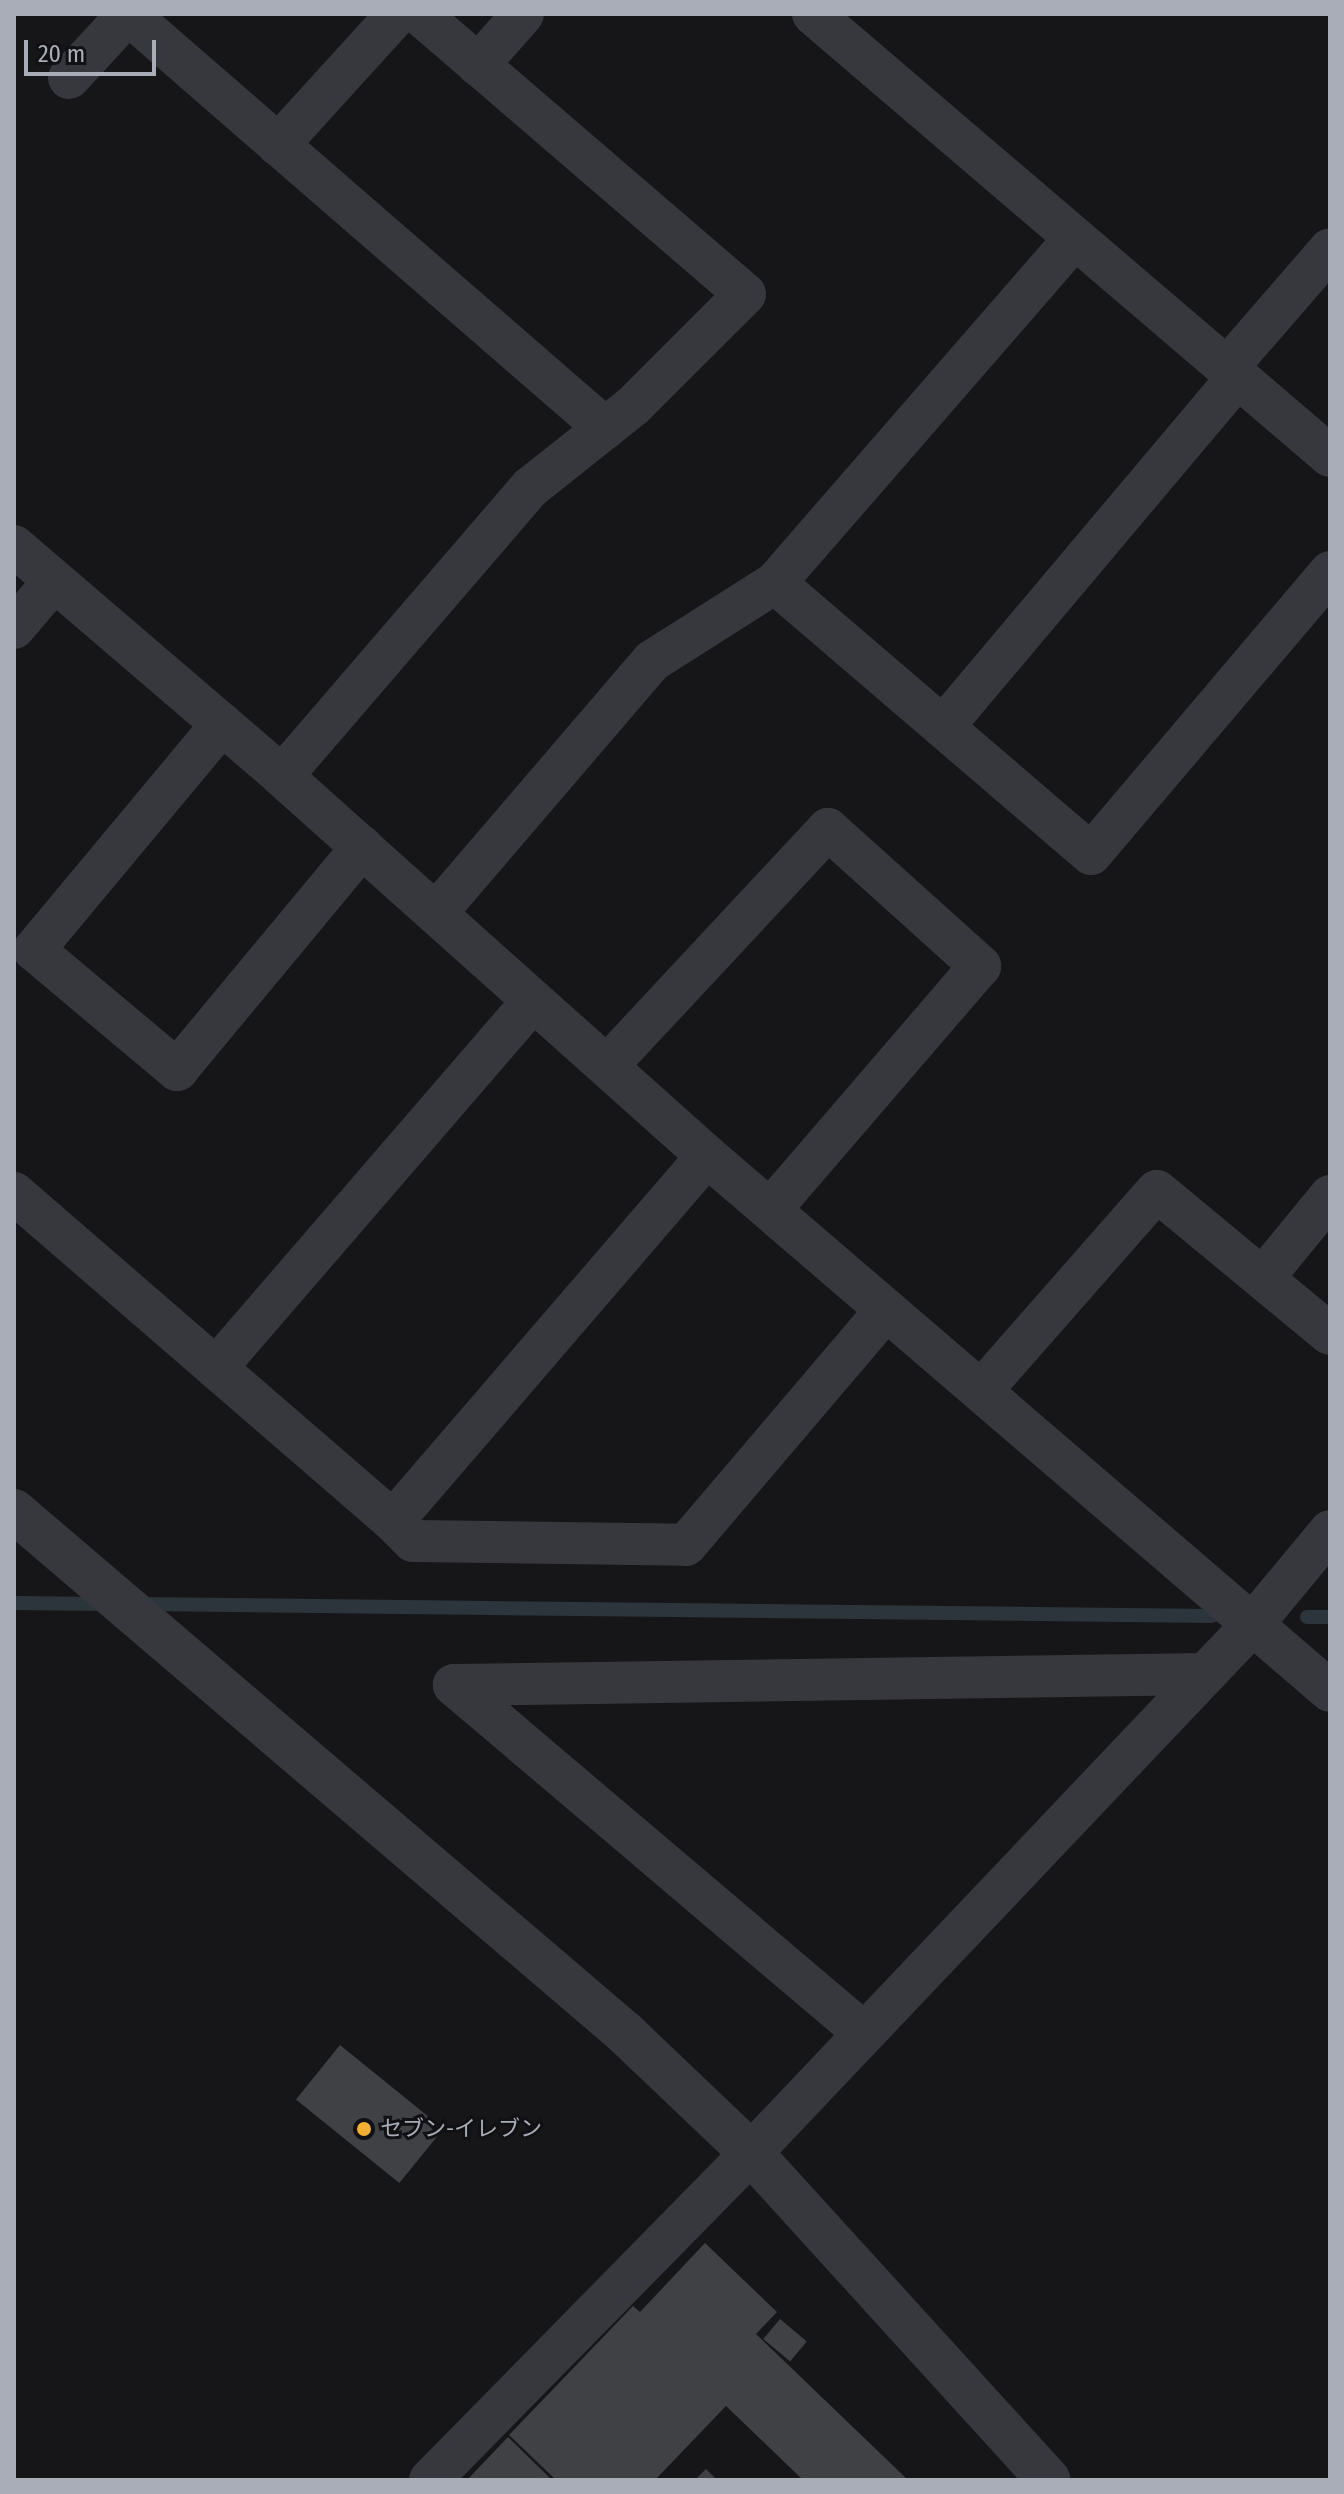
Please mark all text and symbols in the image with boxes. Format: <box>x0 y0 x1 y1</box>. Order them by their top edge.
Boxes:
scale bar <box>28 24 160 74</box>
text: 20 m <box>38 40 85 68</box>
place label: セブン-イレブン <box>380 2116 542 2142</box>
marker: セブン-イレブン <box>355 2120 373 2138</box>

